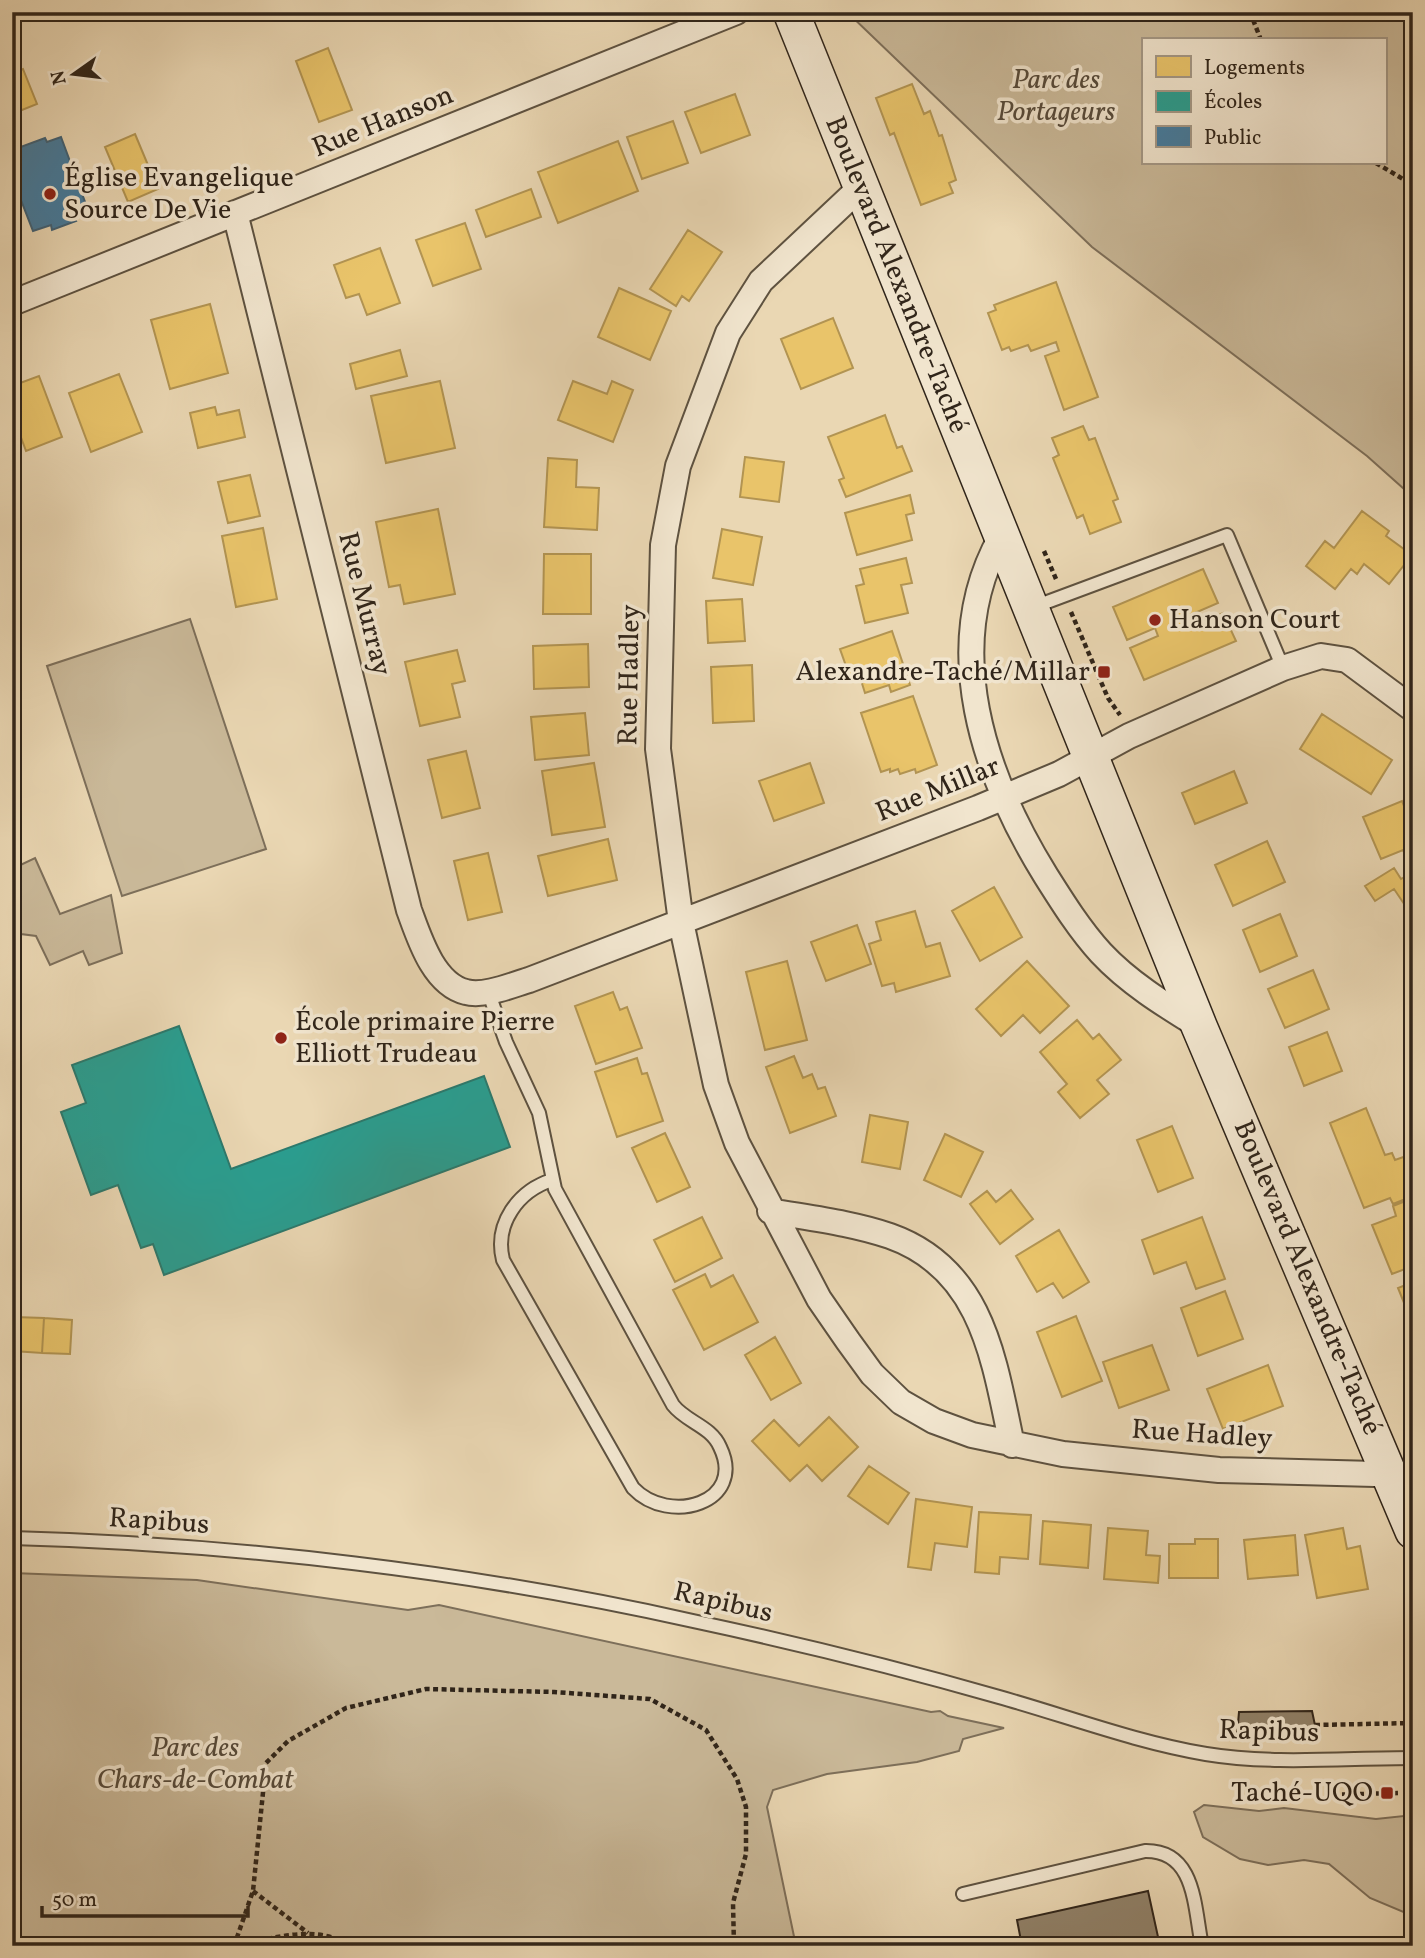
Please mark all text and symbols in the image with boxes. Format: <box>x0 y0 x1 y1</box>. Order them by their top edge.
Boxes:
north arrow <box>38 38 108 108</box>
legend <box>1142 38 1386 164</box>
text: Logements <box>1204 54 1305 83</box>
park label: Parc des Portageurs <box>997 61 1115 132</box>
text: N <box>45 68 74 87</box>
street label: Rue Hanson <box>307 76 459 168</box>
text: Écoles <box>1204 88 1262 117</box>
street label: Boulevard Alexandre-Taché <box>814 111 978 439</box>
text: Public <box>1204 124 1261 153</box>
place label: Église Evangelique Source De Vie <box>64 159 294 230</box>
marker: Église Evangelique Source De Vie <box>42 186 58 202</box>
street label: Rue Murray <box>327 528 401 680</box>
place label: Hanson Court <box>1169 601 1340 640</box>
street label: Rue Hadley <box>609 604 651 746</box>
marker: Hanson Court <box>1147 612 1163 628</box>
place label: Alexandre-Taché/Millar <box>796 653 1090 692</box>
marker: Alexandre-Taché/Millar <box>1096 664 1112 680</box>
street label: Rue Millar <box>870 747 1006 833</box>
place label: École primaire Pierre Elliott Trudeau <box>295 1003 555 1074</box>
marker: École primaire Pierre Elliott Trudeau <box>273 1030 289 1046</box>
street label: Boulevard Alexandre-Taché <box>1223 1115 1391 1441</box>
street label: Rue Hadley <box>1130 1411 1274 1459</box>
street label: Rapibus <box>107 1499 211 1545</box>
street label: Rapibus <box>670 1573 776 1633</box>
street label: Rapibus <box>1218 1711 1320 1753</box>
park label: Parc des Chars-de-Combat <box>97 1729 294 1800</box>
place label: Taché-UQO <box>1231 1774 1373 1813</box>
marker: Taché-UQO <box>1379 1785 1395 1801</box>
scale bar <box>42 1874 248 1918</box>
text: 50 m <box>52 1886 97 1915</box>

